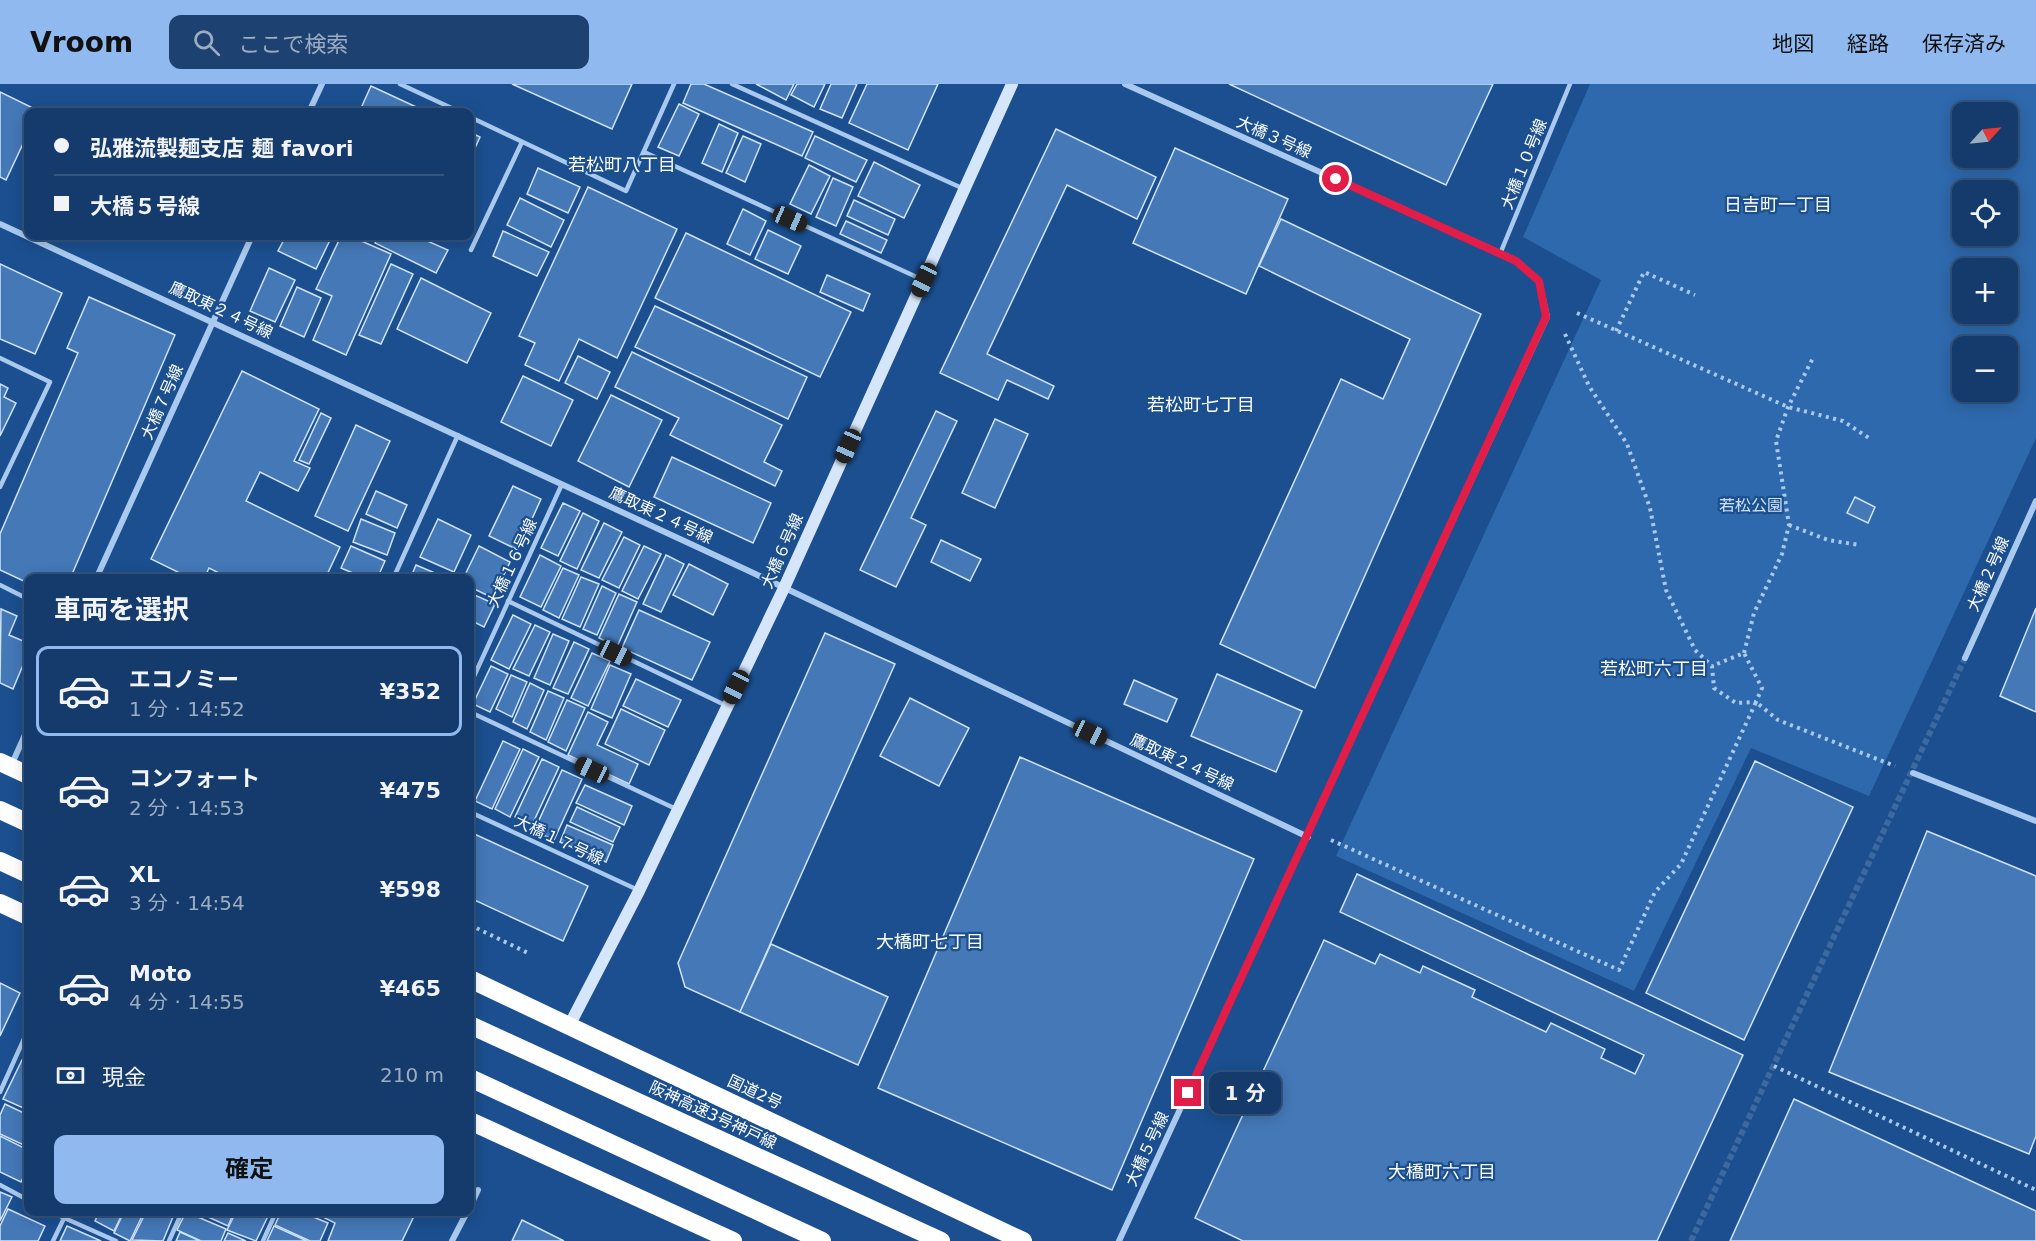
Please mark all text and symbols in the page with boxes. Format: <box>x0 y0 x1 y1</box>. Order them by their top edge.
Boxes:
search box <box>169 15 589 69</box>
text: Vroom <box>30 26 133 59</box>
icon: search <box>190 26 223 59</box>
text: ここで検索 <box>238 32 348 57</box>
text: 地図 <box>1772 32 1814 56</box>
text: 経路 <box>1847 32 1889 56</box>
text: 保存済み <box>1922 32 2006 56</box>
north arrow <box>1952 102 2018 168</box>
map controls <box>1952 102 2018 402</box>
street label: 大橋３号線 <box>1234 112 1314 162</box>
street label: 大橋１０号線 <box>1497 116 1551 212</box>
text: 弘雅流製麺支店 麺 favori <box>90 136 354 161</box>
district label: 若松町八丁目 <box>568 154 676 175</box>
route start <box>1322 165 1349 192</box>
button: locate <box>1952 180 2018 246</box>
text: 大橋５号線 <box>90 194 200 219</box>
district label: 日吉町一丁目 <box>1724 194 1832 215</box>
car <box>770 203 810 235</box>
button: + <box>1952 258 2018 324</box>
car <box>908 260 940 300</box>
street label: 鷹取東２４号線 <box>166 278 276 342</box>
button: − <box>1952 336 2018 402</box>
street label: 大橋７号線 <box>137 362 187 442</box>
district label: 若松町七丁目 <box>1147 394 1255 415</box>
car <box>832 426 864 466</box>
street label: 鷹取東２４号線 <box>606 483 716 547</box>
park label: 若松公園 <box>1719 496 1783 515</box>
street label: 大橋６号線 <box>757 511 807 591</box>
street label: 大橋１６号線 <box>483 515 541 611</box>
street label: 大橋２号線 <box>1963 534 2013 614</box>
text: 車両を選択 <box>54 594 189 625</box>
car <box>595 637 635 669</box>
district label: 若松町六丁目 <box>1600 658 1708 679</box>
icon: car <box>57 664 111 718</box>
text: エコノミー <box>129 667 239 692</box>
car <box>720 667 752 707</box>
text: ¥352 <box>380 679 441 704</box>
text: 1 分 · 14:52 <box>129 697 245 721</box>
car <box>1070 717 1110 749</box>
street label: 鷹取東２４号線 <box>1127 730 1237 794</box>
car <box>572 754 612 786</box>
icon: car <box>57 763 111 817</box>
text: コンフォート <box>129 766 260 791</box>
text: ¥475 <box>380 778 441 803</box>
text: 2 分 · 14:53 <box>129 796 245 820</box>
street label: 大橋１７号線 <box>511 811 607 869</box>
icon: car <box>57 862 111 916</box>
text: XL <box>129 862 160 887</box>
text: ¥598 <box>380 877 441 902</box>
text: 3 分 · 14:54 <box>129 891 245 915</box>
district label: 大橋町七丁目 <box>876 931 984 952</box>
icon: car <box>57 961 111 1015</box>
text: Moto <box>129 961 192 986</box>
text: ¥465 <box>380 976 441 1001</box>
text: 4 分 · 14:55 <box>129 990 245 1014</box>
icon: cash <box>54 1059 87 1092</box>
text: 210 m <box>380 1063 444 1087</box>
text: 現金 <box>102 1065 146 1090</box>
street label: 国道2号 <box>725 1071 785 1113</box>
callout: 1 分 <box>1209 1072 1281 1114</box>
street label: 阪神高速3号神戸線 <box>646 1077 780 1153</box>
route end <box>1174 1079 1201 1106</box>
text: 1 分 <box>1225 1081 1265 1105</box>
street label: 大橋５号線 <box>1121 1109 1173 1189</box>
button: 確定 <box>54 1135 444 1204</box>
district label: 大橋町六丁目 <box>1388 1161 1496 1182</box>

